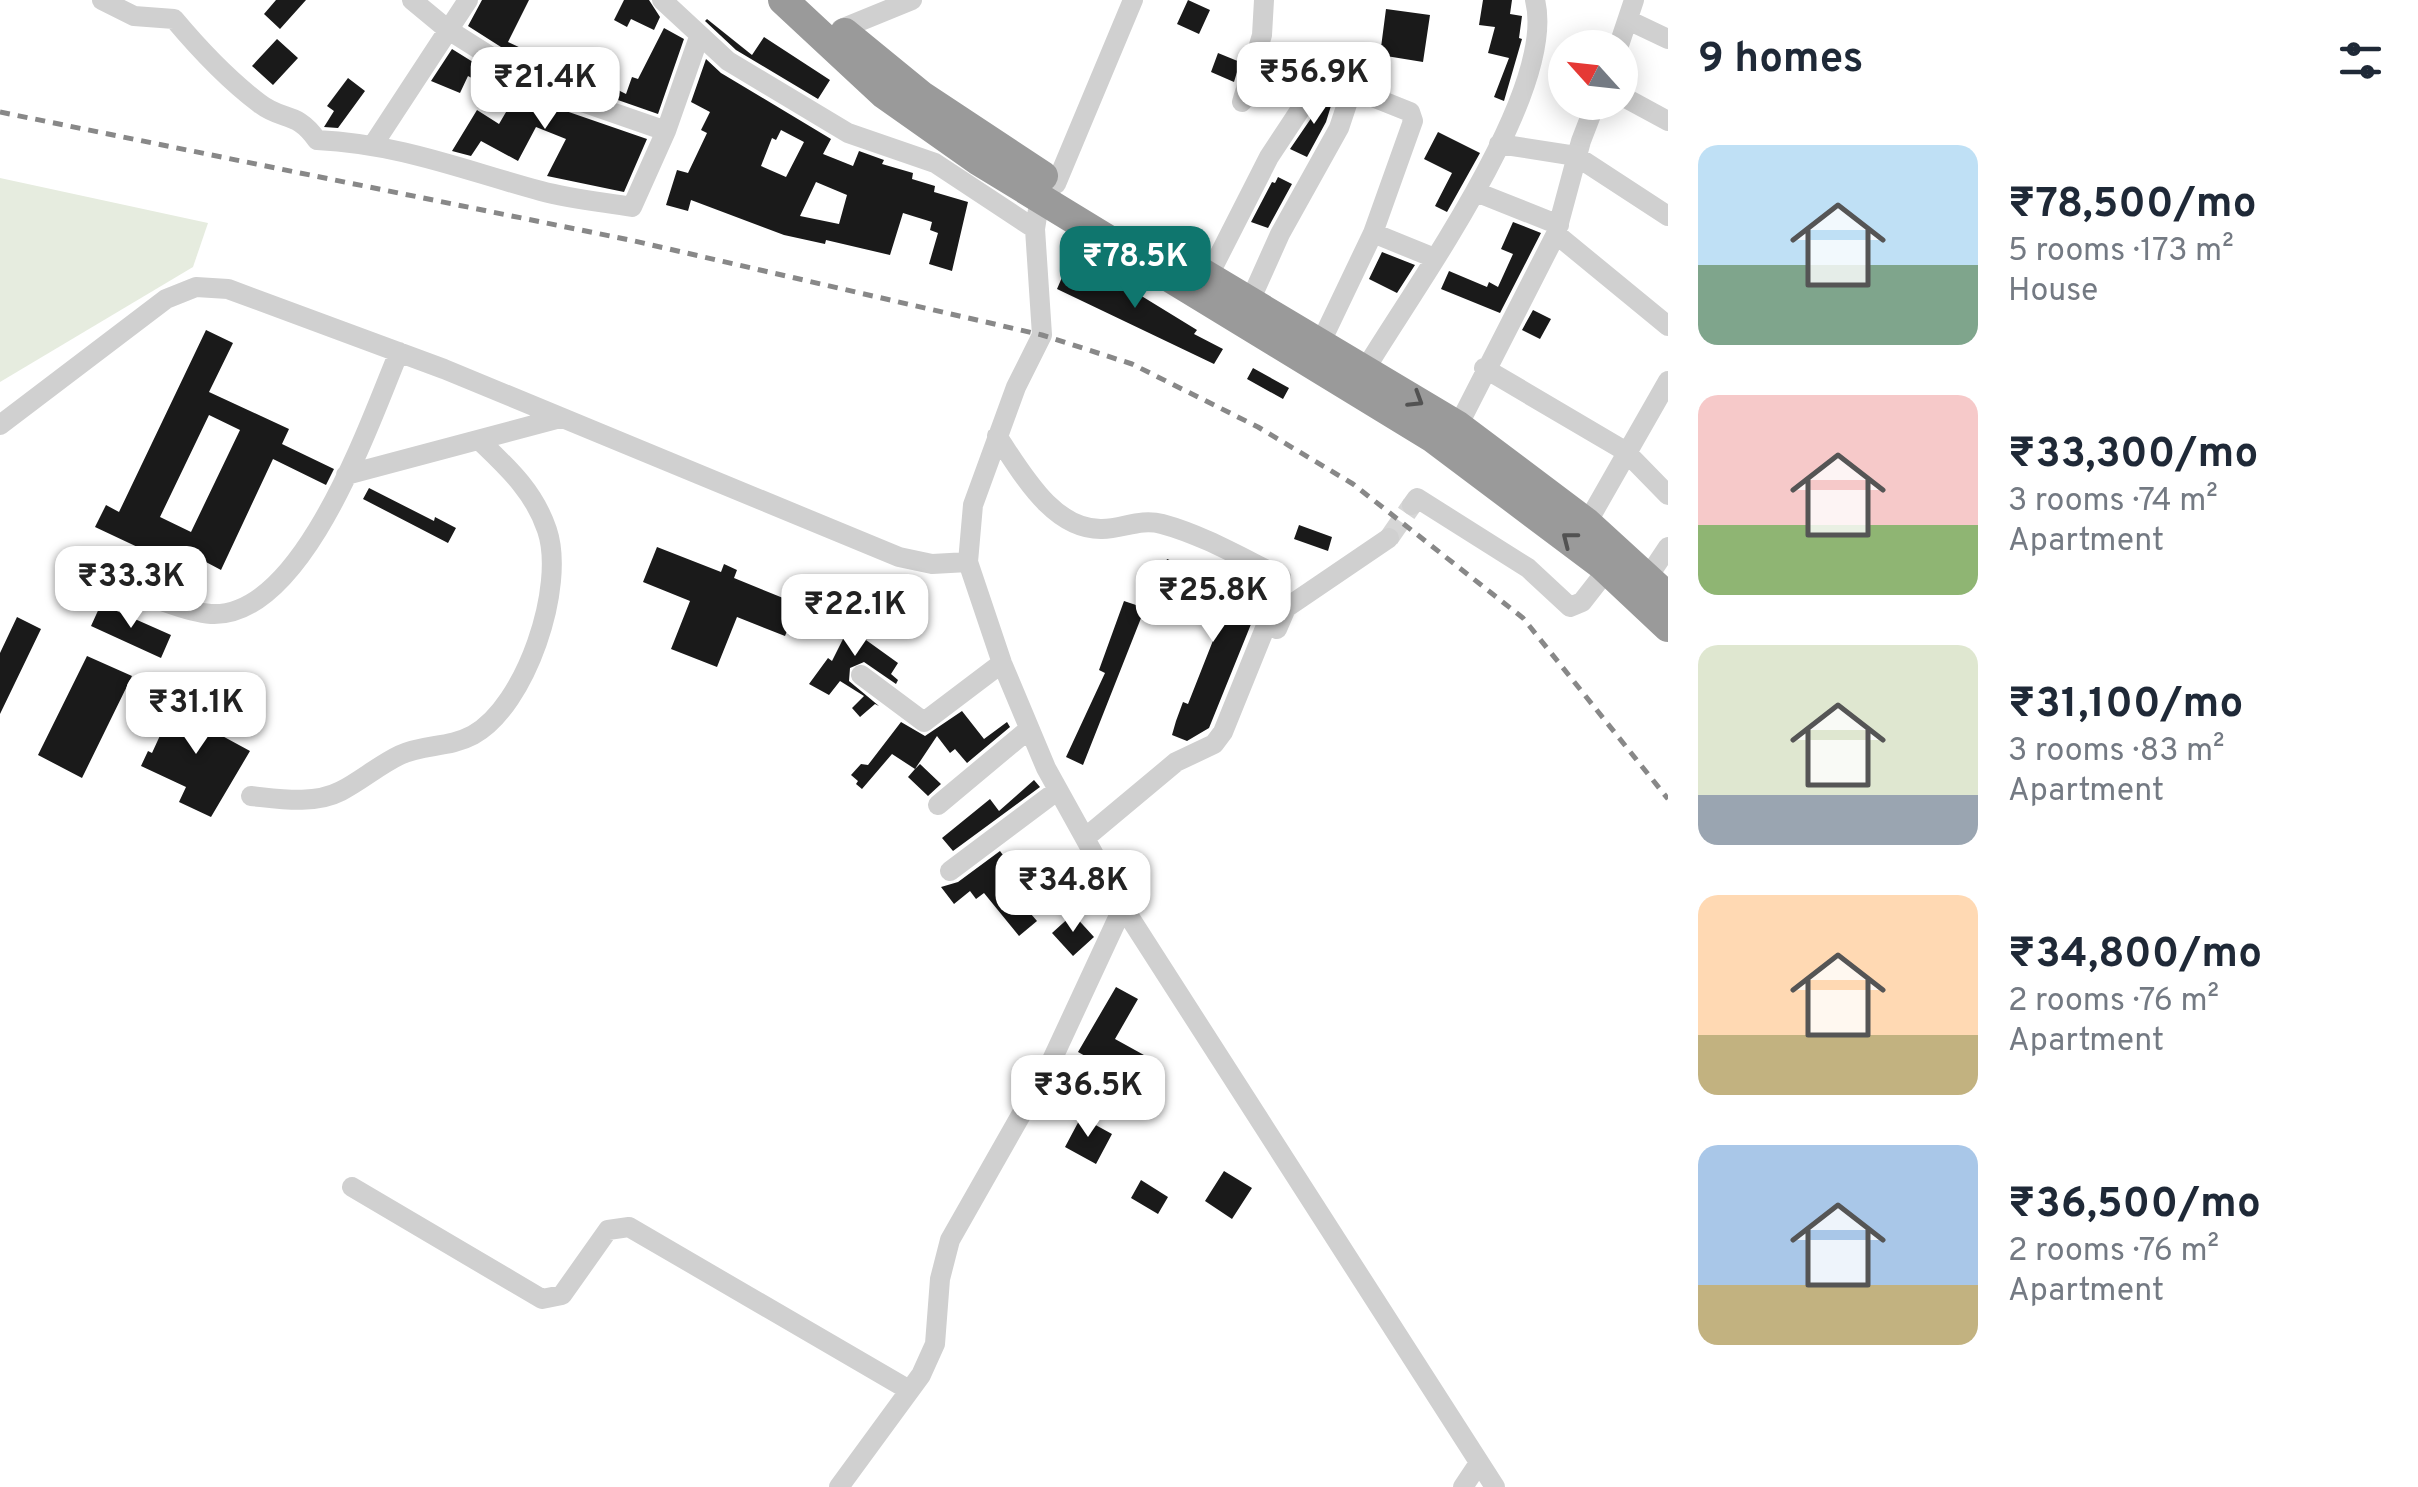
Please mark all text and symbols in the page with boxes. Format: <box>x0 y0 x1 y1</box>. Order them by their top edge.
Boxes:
north arrow <box>1548 30 1638 120</box>
map controls <box>1548 30 1638 120</box>
icon: filters <box>2333 33 2388 88</box>
text: 9 homes <box>1698 34 1863 87</box>
pin: ₹56.9K <box>1233 42 1395 127</box>
pin: ₹21.4K <box>464 47 626 132</box>
text: ₹56.9K <box>1259 54 1369 94</box>
text: ₹21.4K <box>493 59 597 99</box>
text: ₹78,500/mo <box>2008 179 2257 232</box>
icon: home <box>1778 185 1898 305</box>
pin: ₹78.5K <box>1054 226 1216 311</box>
text: 5 rooms · 173 m² <box>2008 232 2234 272</box>
text: ₹78.5K <box>1082 238 1188 278</box>
text: House <box>2008 272 2098 312</box>
one-way arrow <box>1405 387 1423 406</box>
text: ₹33,300/mo <box>2008 429 2258 482</box>
icon: home <box>1778 435 1898 555</box>
text: 3 rooms · 74 m² <box>2008 482 2218 522</box>
text: Apartment <box>2008 522 2164 562</box>
one-way arrow <box>1562 533 1580 551</box>
pin: ₹33.3K <box>50 546 212 631</box>
text: ₹33.3K <box>77 558 185 598</box>
pin: ₹25.8K <box>1132 560 1294 645</box>
text: ₹25.8K <box>1158 572 1268 612</box>
pin: ₹22.1K <box>774 574 936 659</box>
text: ₹22.1K <box>803 586 907 626</box>
pin: ₹31.1K <box>115 672 277 757</box>
text: ₹31,100/mo <box>2008 679 2243 732</box>
text: ₹31.1K <box>148 684 244 724</box>
icon: home <box>1778 685 1898 805</box>
text: 3 rooms · 83 m² <box>2008 732 2225 772</box>
text: Apartment <box>2008 772 2164 812</box>
pin: ₹34.8K <box>992 850 1154 935</box>
text: ₹34.8K <box>1017 862 1129 902</box>
text: ₹34,800/mo <box>2008 929 2262 982</box>
icon: home <box>1778 935 1898 1055</box>
text: 2 rooms · 76 m² <box>2008 982 2219 1022</box>
text: Apartment <box>2008 1022 2164 1062</box>
pin: ₹36.5K <box>1007 1055 1169 1140</box>
text: ₹36.5K <box>1033 1067 1143 1107</box>
text: ₹36,500/mo <box>2008 1179 2261 1232</box>
icon: home <box>1778 1185 1898 1305</box>
text: 2 rooms · 76 m² <box>2008 1232 2219 1272</box>
text: Apartment <box>2008 1272 2164 1312</box>

